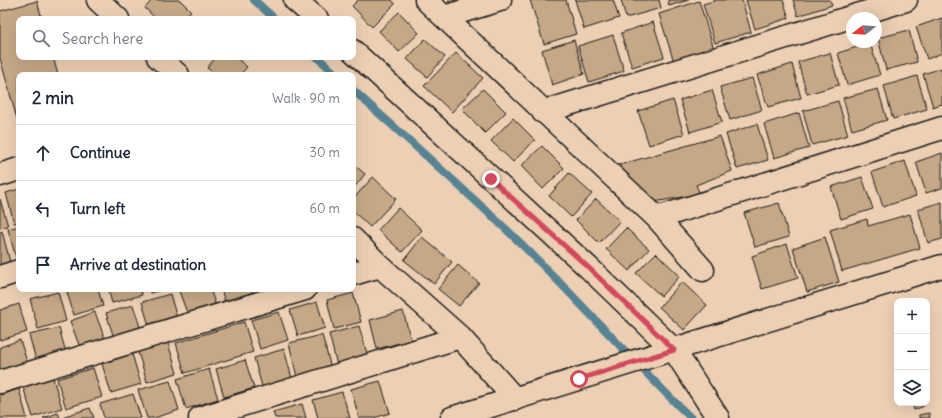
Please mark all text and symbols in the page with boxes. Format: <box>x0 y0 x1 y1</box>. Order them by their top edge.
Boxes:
north arrow <box>846 12 882 48</box>
search box <box>16 16 356 60</box>
icon: search <box>30 27 52 49</box>
text: Search here <box>62 29 143 48</box>
text: 2 min <box>32 87 74 109</box>
text: Walk · 90 m <box>272 90 340 107</box>
icon: ahead <box>32 142 54 164</box>
text: Continue <box>70 143 131 162</box>
text: 30 m <box>310 144 340 161</box>
route end <box>482 170 500 188</box>
icon: left <box>32 198 54 220</box>
text: Turn left <box>70 199 125 218</box>
text: 60 m <box>309 200 340 217</box>
icon: arrive <box>32 254 54 276</box>
text: Arrive at destination <box>70 255 206 274</box>
map controls <box>894 298 930 406</box>
button: + <box>894 298 930 334</box>
button: − <box>894 334 930 370</box>
route start <box>570 370 588 388</box>
button: layers <box>894 370 930 406</box>

